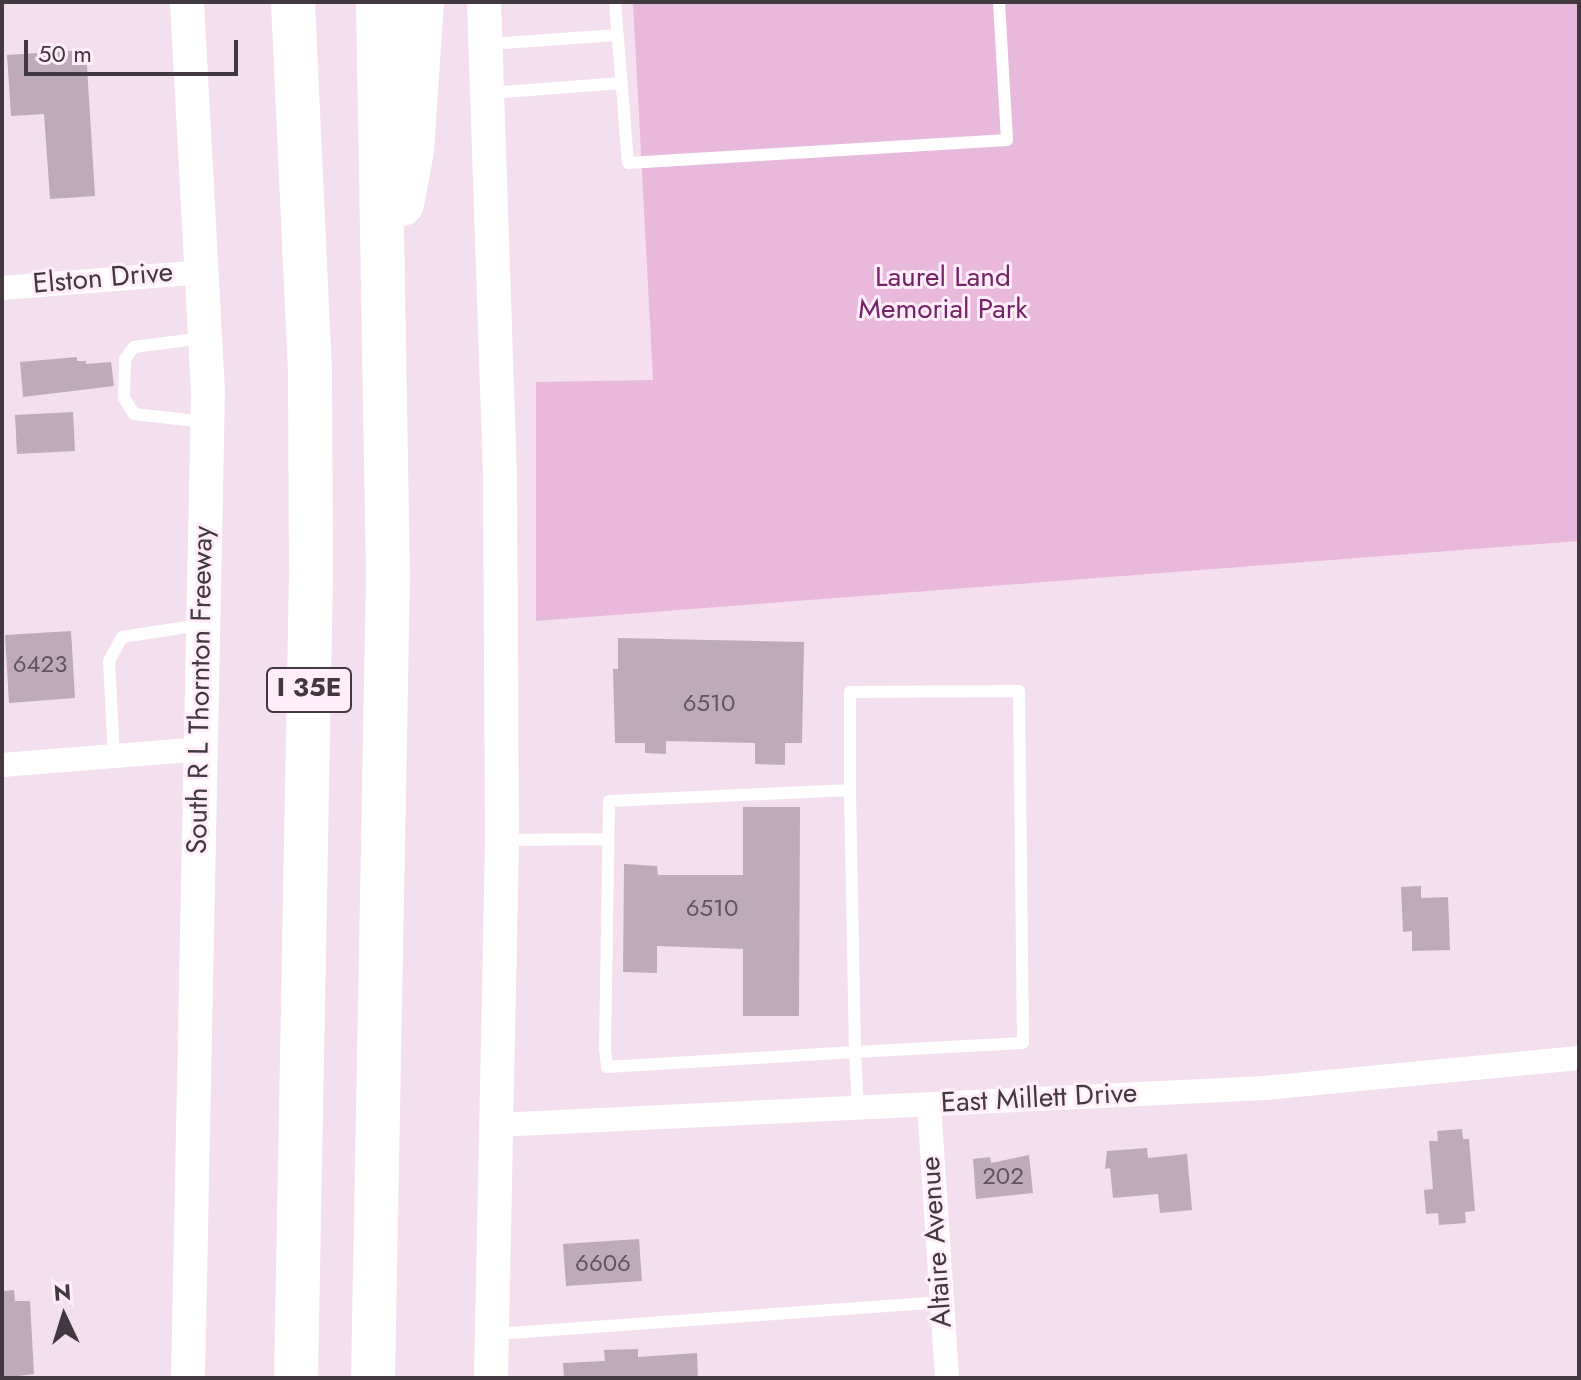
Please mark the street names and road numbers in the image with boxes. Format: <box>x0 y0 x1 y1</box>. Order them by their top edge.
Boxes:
street label: Elston Drive <box>32 257 174 303</box>
street label: South R L Thornton Freeway <box>182 526 222 854</box>
road number: I 35E <box>267 668 351 712</box>
street label: East Millett Drive <box>940 1078 1138 1122</box>
street label: Altaire Avenue <box>915 1155 961 1329</box>

